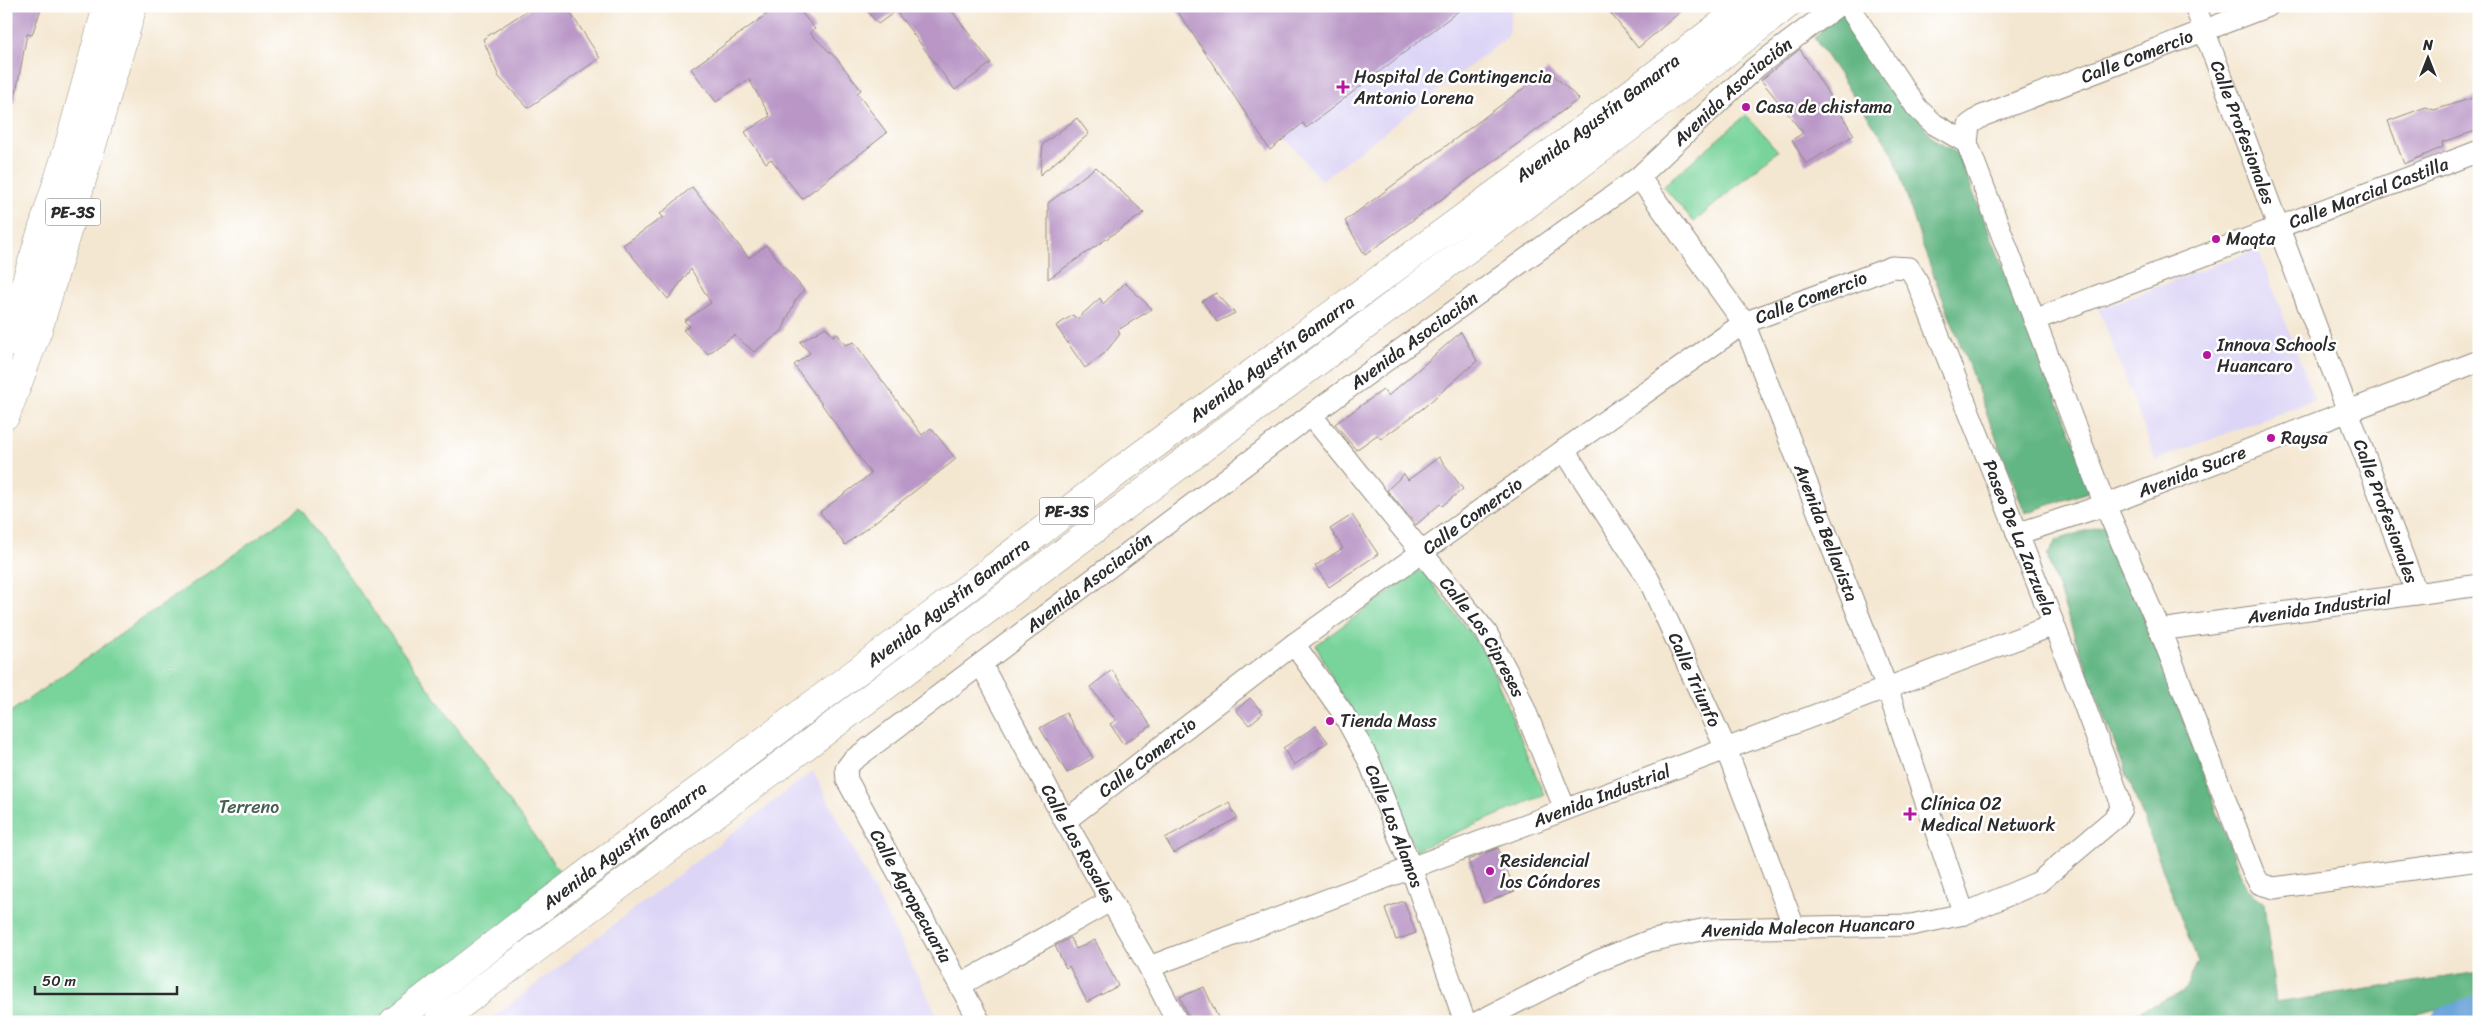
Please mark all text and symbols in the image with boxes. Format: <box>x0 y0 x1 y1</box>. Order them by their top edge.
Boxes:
street label: Calle Comercio <box>2076 20 2198 93</box>
street label: Avenida Asociación <box>1664 29 1800 155</box>
north arrow <box>2402 32 2452 82</box>
text: N <box>2422 33 2433 58</box>
street label: Avenida Agustín Gamarra <box>1507 45 1687 191</box>
street label: Calle Profesionales <box>2201 55 2285 210</box>
place label: Hospital de Contingencia Antonio Lorena <box>1353 61 1552 114</box>
marker: Hospital de Contingencia Antonio Lorena <box>1336 80 1350 94</box>
place label: Casa de chistama <box>1756 91 1892 123</box>
marker: Casa de chistama <box>1740 101 1752 113</box>
street label: Calle Marcial Castilla <box>2284 148 2454 238</box>
road number: PE-3S <box>46 198 100 226</box>
place label: Maqta <box>2226 223 2276 255</box>
marker: Maqta <box>2210 233 2222 245</box>
street label: Calle Comercio <box>1750 262 1872 333</box>
street label: Avenida Asociación <box>1342 283 1485 399</box>
street label: Avenida Agustín Gamarra <box>1181 287 1362 431</box>
place label: Innova Schools Huancaro <box>2216 329 2337 382</box>
marker: Innova Schools Huancaro <box>2201 349 2213 361</box>
place label: Raysa <box>2281 422 2329 454</box>
marker: Raysa <box>2265 432 2277 444</box>
street label: Calle Profesionales <box>2344 434 2428 589</box>
street label: Avenida Sucre <box>2132 436 2251 507</box>
street label: Paseo De La Zarzuela <box>1974 455 2065 621</box>
street label: Avenida Bellavista <box>1784 458 1868 606</box>
street label: Calle Comercio <box>1415 468 1530 563</box>
road number: PE-3S <box>1040 498 1094 524</box>
street label: Avenida Asociación <box>1018 524 1160 642</box>
street label: Avenida Agustín Gamarra <box>858 529 1037 676</box>
street label: Calle Los Cipreses <box>1431 569 1534 703</box>
street label: Avenida Industrial <box>2244 581 2394 634</box>
street label: Calle Triunfo <box>1659 627 1730 733</box>
place label: Tienda Mass <box>1340 705 1437 737</box>
street label: Calle Comercio <box>1091 709 1204 806</box>
marker: Tienda Mass <box>1324 715 1336 727</box>
street label: Avenida Industrial <box>1527 755 1676 837</box>
street label: Calle Los Alamos <box>1356 760 1433 893</box>
street label: Avenida Agustín Gamarra <box>534 773 714 919</box>
street label: Calle Los Rosales <box>1032 778 1125 909</box>
place label: Clínica O2 Medical Network <box>1921 788 2056 841</box>
park label: Terreno <box>219 791 279 823</box>
marker: Clínica O2 Medical Network <box>1903 807 1917 821</box>
street label: Calle Agropecuaria <box>861 823 962 970</box>
place label: Residencial los Cóndores <box>1500 845 1601 898</box>
marker: Residencial los Cóndores <box>1484 865 1496 877</box>
street label: Avenida Malecon Huancaro <box>1700 907 1915 947</box>
scale bar <box>35 963 178 995</box>
text: 50 m <box>42 968 77 994</box>

